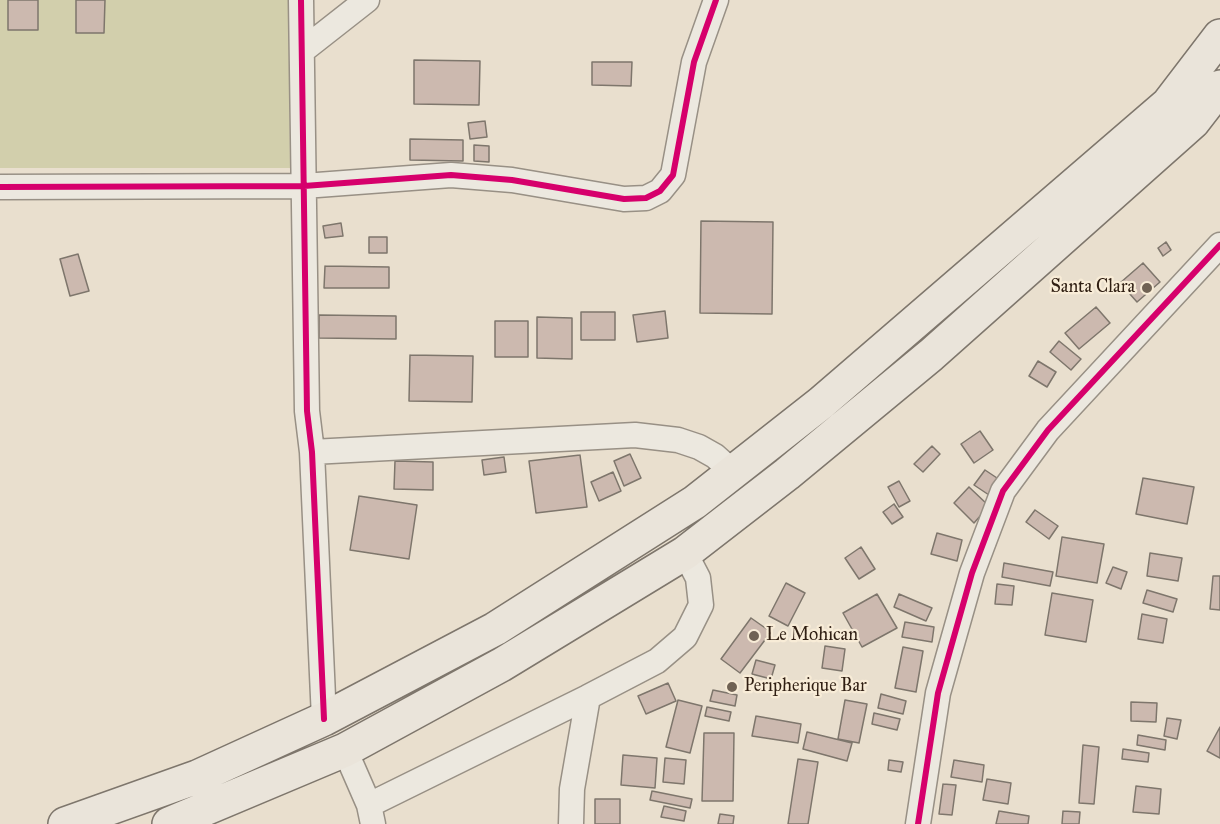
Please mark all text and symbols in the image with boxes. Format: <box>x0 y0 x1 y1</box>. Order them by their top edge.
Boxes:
place label: Santa Clara <box>1050 277 1135 299</box>
marker: Santa Clara <box>1140 281 1154 295</box>
place label: Le Mohican <box>766 625 858 647</box>
marker: Le Mohican <box>747 629 761 643</box>
place label: Peripherique Bar <box>744 676 867 698</box>
marker: Peripherique Bar <box>725 680 739 694</box>

